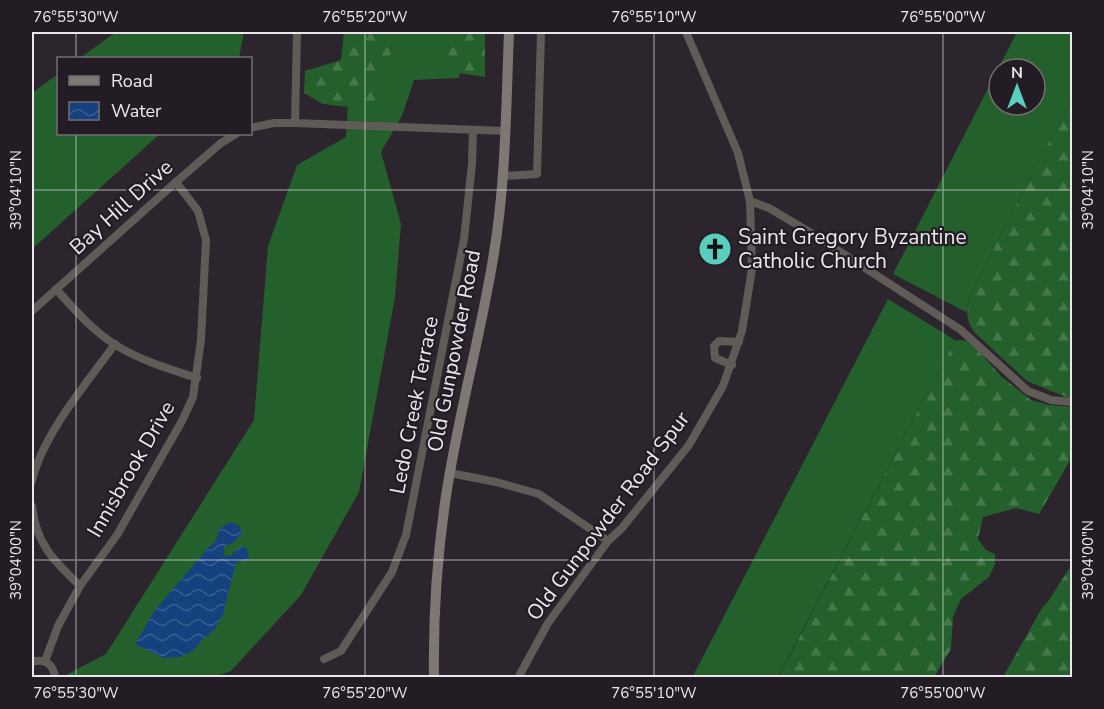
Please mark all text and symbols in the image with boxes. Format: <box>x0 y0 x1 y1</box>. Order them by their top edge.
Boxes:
text: 76°55'30"W <box>33 7 119 27</box>
text: 76°55'20"W <box>322 7 408 27</box>
text: 76°55'10"W <box>611 7 697 27</box>
text: 76°55'00"W <box>900 7 986 27</box>
legend <box>57 57 252 135</box>
north arrow <box>987 57 1047 117</box>
text: N <box>1011 62 1023 84</box>
text: Road <box>111 69 153 93</box>
text: Water <box>111 99 162 123</box>
text: 39°04'10"N <box>6 150 26 230</box>
text: 39°04'10"N <box>1078 150 1098 230</box>
street label: Bay Hill Drive <box>63 153 179 261</box>
place label: Saint Gregory Byzantine Catholic Church <box>738 223 967 275</box>
church icon: Saint Gregory Byzantine Catholic Church <box>697 231 733 267</box>
street label: Old Gunpowder Road <box>421 248 487 454</box>
street label: Ledo Creek Terrace <box>383 314 445 496</box>
street label: Innisbrook Drive <box>81 396 181 542</box>
street label: Old Gunpowder Road Spur <box>520 405 696 626</box>
text: 39°04'00"N <box>6 520 26 600</box>
text: 39°04'00"N <box>1078 520 1098 600</box>
text: 76°55'30"W <box>33 683 119 703</box>
text: 76°55'20"W <box>322 683 408 703</box>
text: 76°55'10"W <box>611 683 697 703</box>
text: 76°55'00"W <box>900 683 986 703</box>

